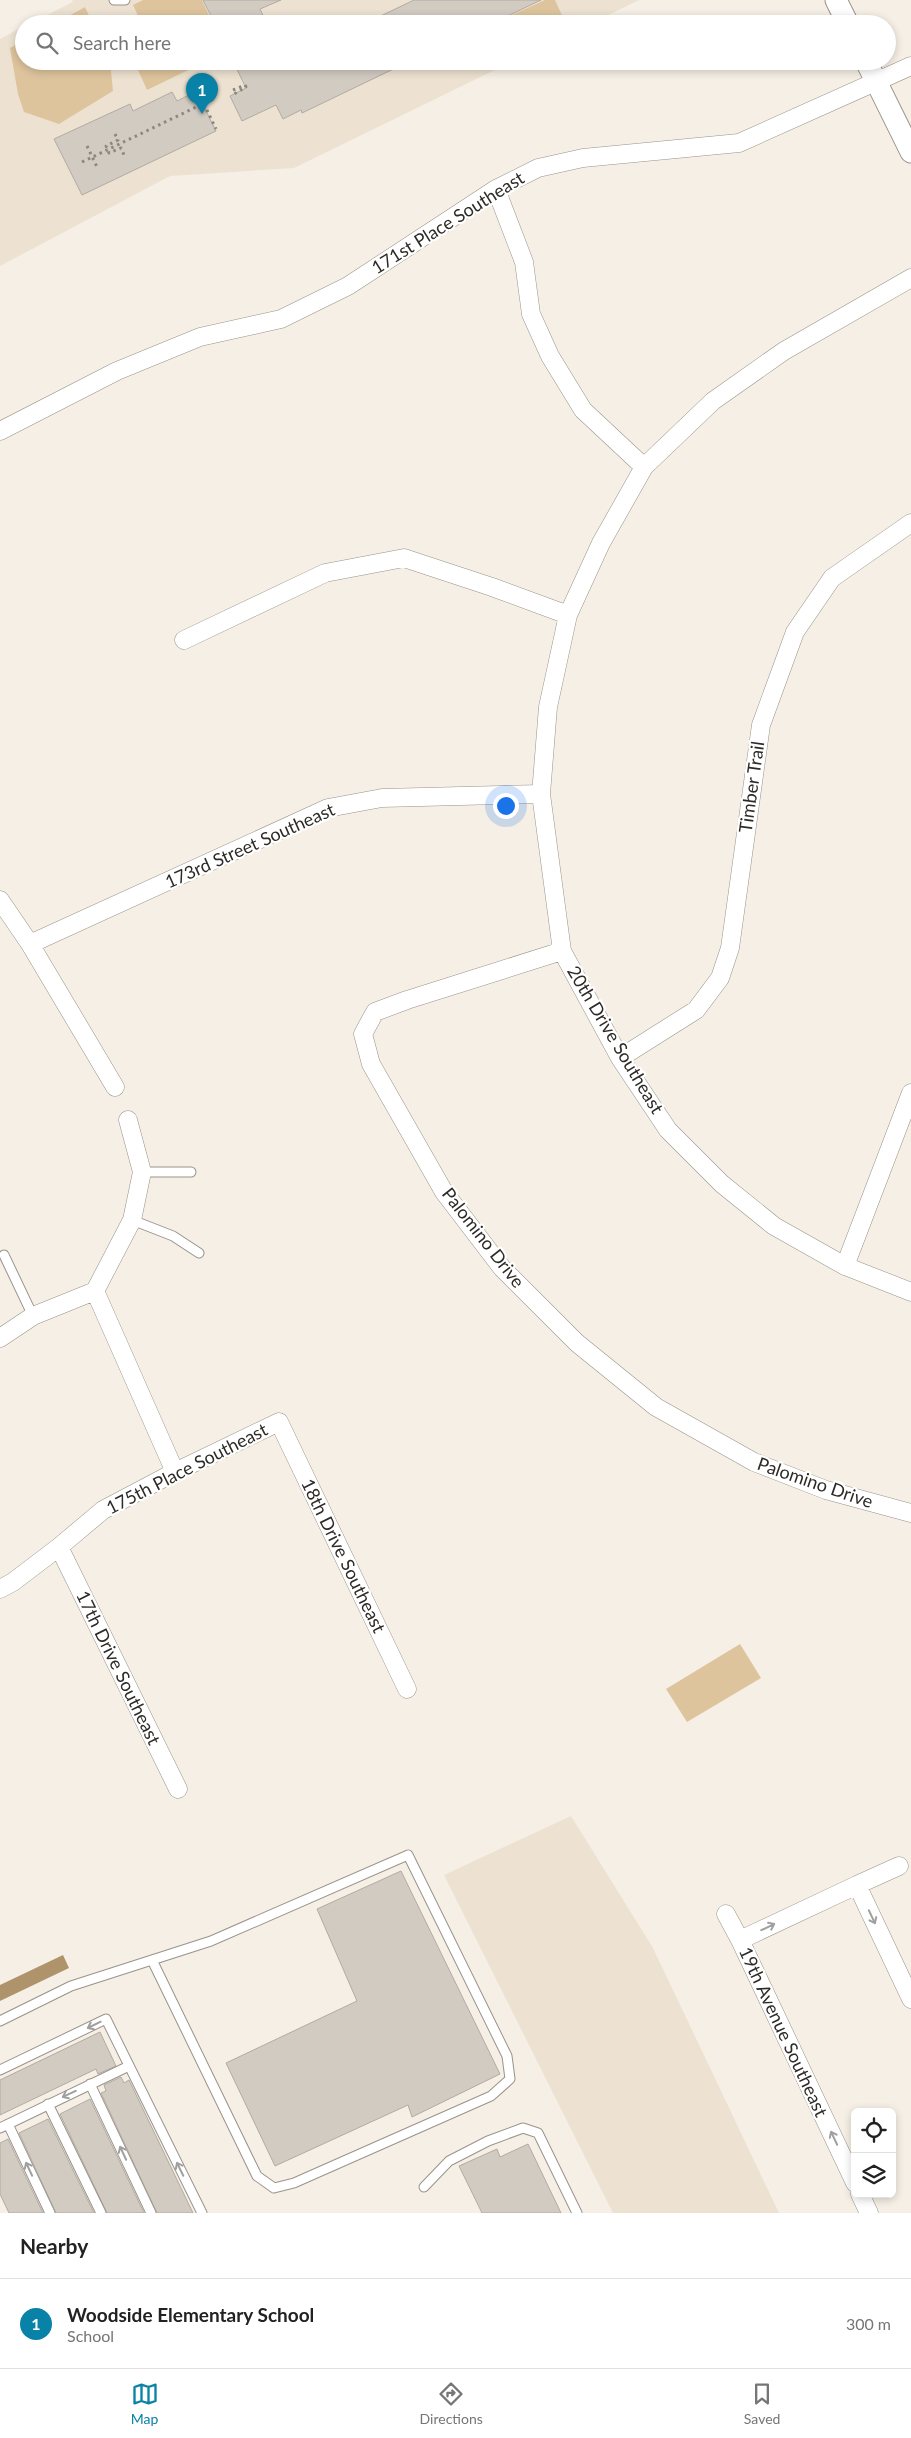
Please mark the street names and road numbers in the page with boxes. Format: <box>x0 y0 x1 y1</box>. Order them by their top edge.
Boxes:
street label: 171st Place Southeast <box>367 166 528 278</box>
street label: Timber Trail <box>734 740 768 834</box>
street label: 173rd Street Southeast <box>161 798 338 892</box>
street label: 20th Drive Southeast <box>563 962 669 1118</box>
street label: Palomino Drive <box>438 1183 530 1292</box>
street label: 175th Place Southeast <box>102 1418 271 1518</box>
street label: Palomino Drive <box>755 1452 876 1512</box>
street label: 18th Drive Southeast <box>297 1475 391 1637</box>
street label: 17th Drive Southeast <box>72 1587 166 1749</box>
street label: 19th Avenue Southeast <box>735 1943 833 2120</box>

